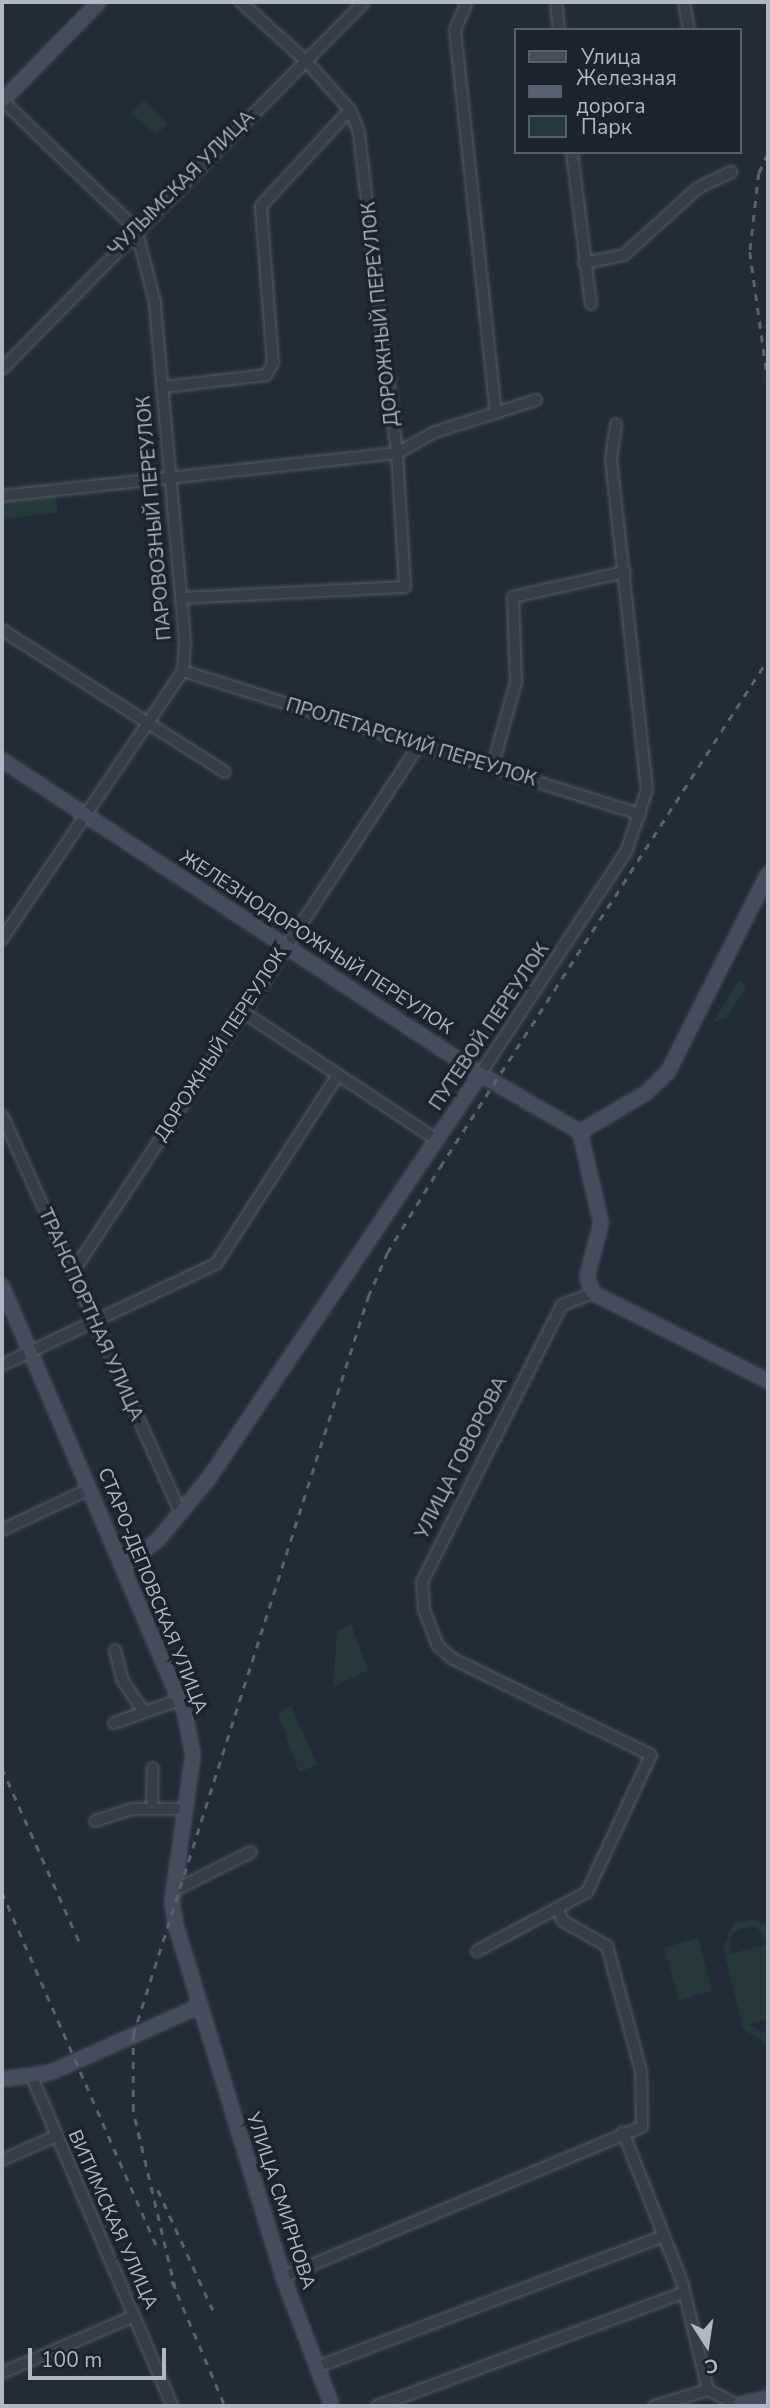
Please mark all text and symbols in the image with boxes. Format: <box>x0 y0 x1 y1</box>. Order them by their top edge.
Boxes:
legend <box>514 28 742 154</box>
text: Улица <box>581 43 641 71</box>
text: Железная дорога <box>576 64 677 120</box>
street label: ЧУЛЫМСКАЯ УЛИЦА <box>104 106 260 262</box>
text: Парк <box>581 113 632 141</box>
street label: ДОРОЖНЫЙ ПЕРЕУЛОК <box>358 201 404 427</box>
street label: ПАРОВОЗНЫЙ ПЕРЕУЛОК <box>133 395 177 641</box>
street label: ПРОЛЕТАРСКИЙ ПЕРЕУЛОК <box>283 694 539 792</box>
street label: ЖЕЛЕЗНОДОРОЖНЫЙ ПЕРЕУЛОК <box>175 846 457 1040</box>
street label: ПУТЕВОЙ ПЕРЕУЛОК <box>425 939 555 1115</box>
street label: ДОРОЖНЫЙ ПЕРЕУЛОК <box>150 944 292 1146</box>
street label: ТРАНСПОРТНАЯ УЛИЦА <box>33 1205 147 1425</box>
street label: УЛИЦА ГОВОРОВА <box>411 1373 513 1543</box>
street label: СТАРО-ДЕПОВСКАЯ УЛИЦА <box>92 1465 212 1717</box>
street label: УЛИЦА СМИРНОВА <box>241 2110 319 2292</box>
street label: ВИТИМСКАЯ УЛИЦА <box>62 2127 162 2313</box>
north arrow <box>672 2310 742 2380</box>
scale bar <box>32 2334 170 2378</box>
text: 100 m <box>41 2346 102 2374</box>
text: С <box>702 2351 720 2380</box>

